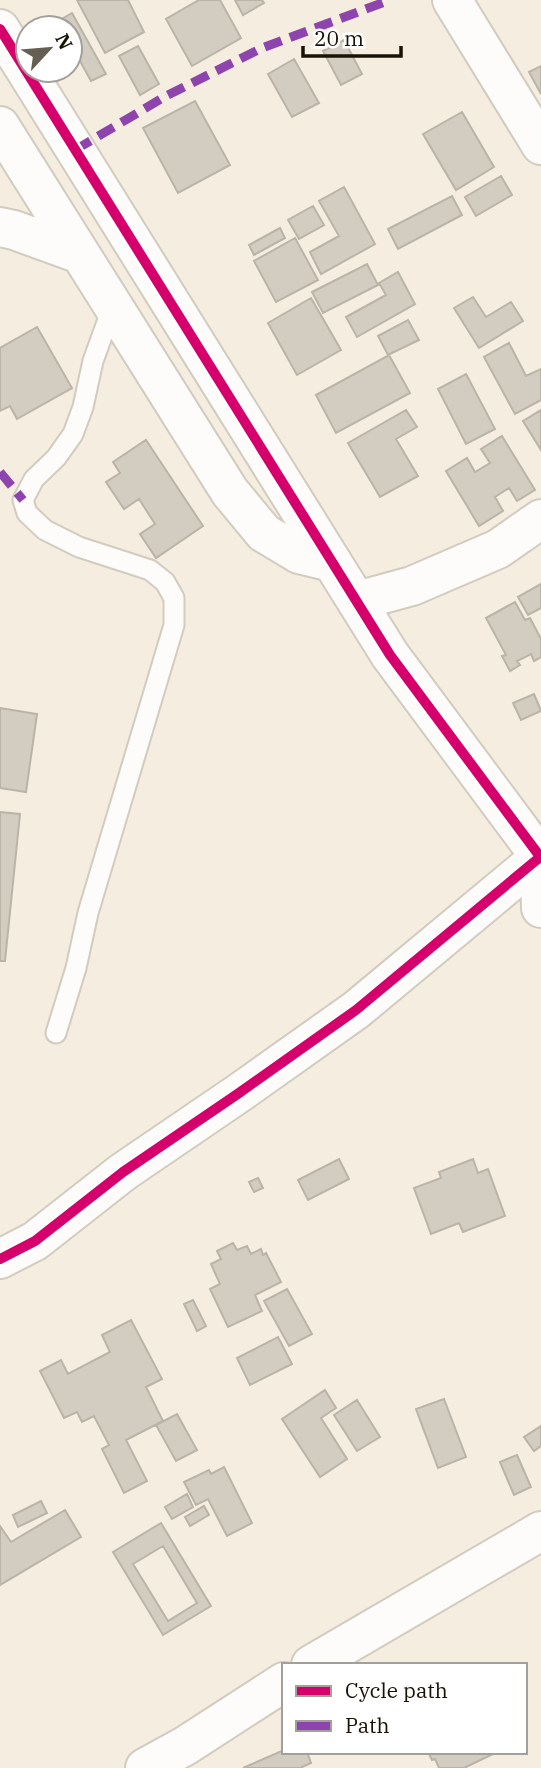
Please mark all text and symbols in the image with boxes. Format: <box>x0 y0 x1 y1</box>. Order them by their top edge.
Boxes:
north arrow <box>14 14 84 84</box>
scale bar <box>303 14 401 58</box>
text: 20 m <box>314 24 364 52</box>
text: N <box>50 30 78 54</box>
legend <box>282 1663 527 1754</box>
text: Cycle path <box>345 1676 448 1704</box>
text: Path <box>345 1711 390 1739</box>

